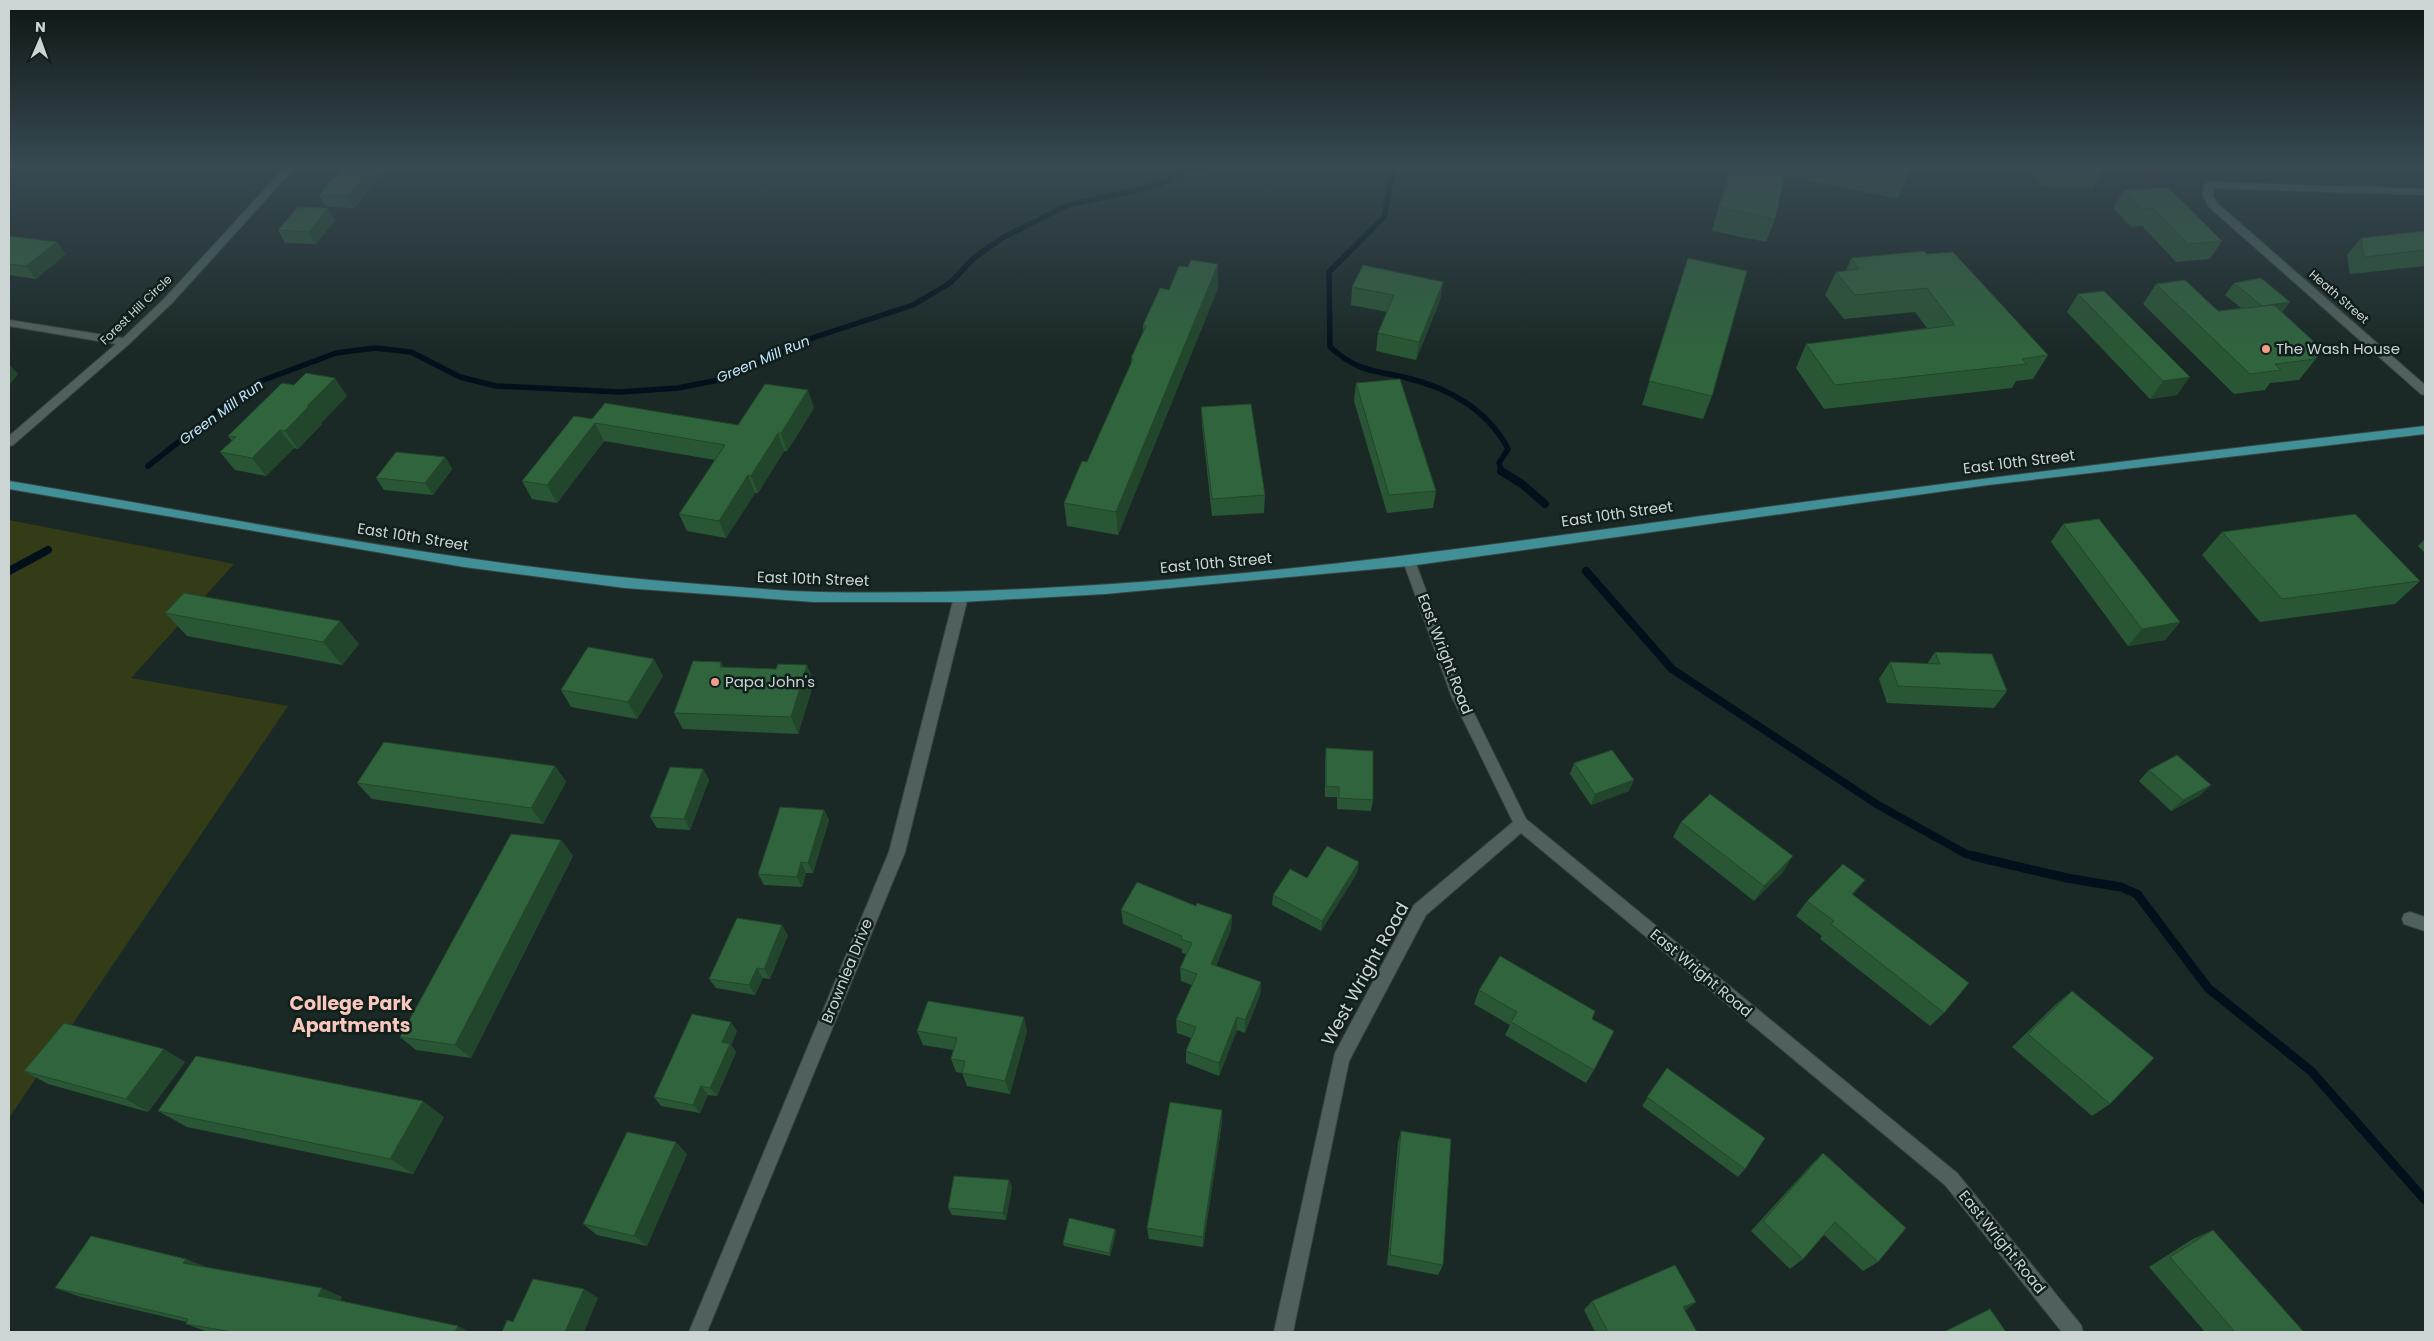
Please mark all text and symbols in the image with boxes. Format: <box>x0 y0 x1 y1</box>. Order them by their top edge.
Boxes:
north arrow <box>15 15 65 65</box>
text: N <box>35 17 46 37</box>
street label: Heath Street <box>2306 266 2373 327</box>
street label: Forest Hill Circle <box>96 271 175 348</box>
water label: Green Mill Run <box>713 330 813 388</box>
place label: The Wash House <box>2276 338 2400 359</box>
marker: The Wash House <box>2260 343 2272 355</box>
water label: Green Mill Run <box>175 375 267 449</box>
street label: East 10th Street <box>1962 444 2076 479</box>
street label: East 10th Street <box>1560 495 1674 532</box>
street label: East 10th Street <box>356 517 470 556</box>
street label: East 10th Street <box>1159 547 1273 578</box>
street label: East 10th Street <box>757 566 870 591</box>
street label: East Wright Road <box>1413 591 1478 717</box>
place label: Papa John's <box>725 671 815 692</box>
marker: Papa John's <box>709 676 721 688</box>
street label: West Wright Road <box>1315 898 1414 1050</box>
street label: Brownlea Drive <box>816 915 877 1026</box>
street label: East Wright Road <box>1646 924 1757 1022</box>
district label: College Park Apartments <box>290 990 413 1039</box>
street label: East Wright Road <box>1954 1186 2051 1298</box>

